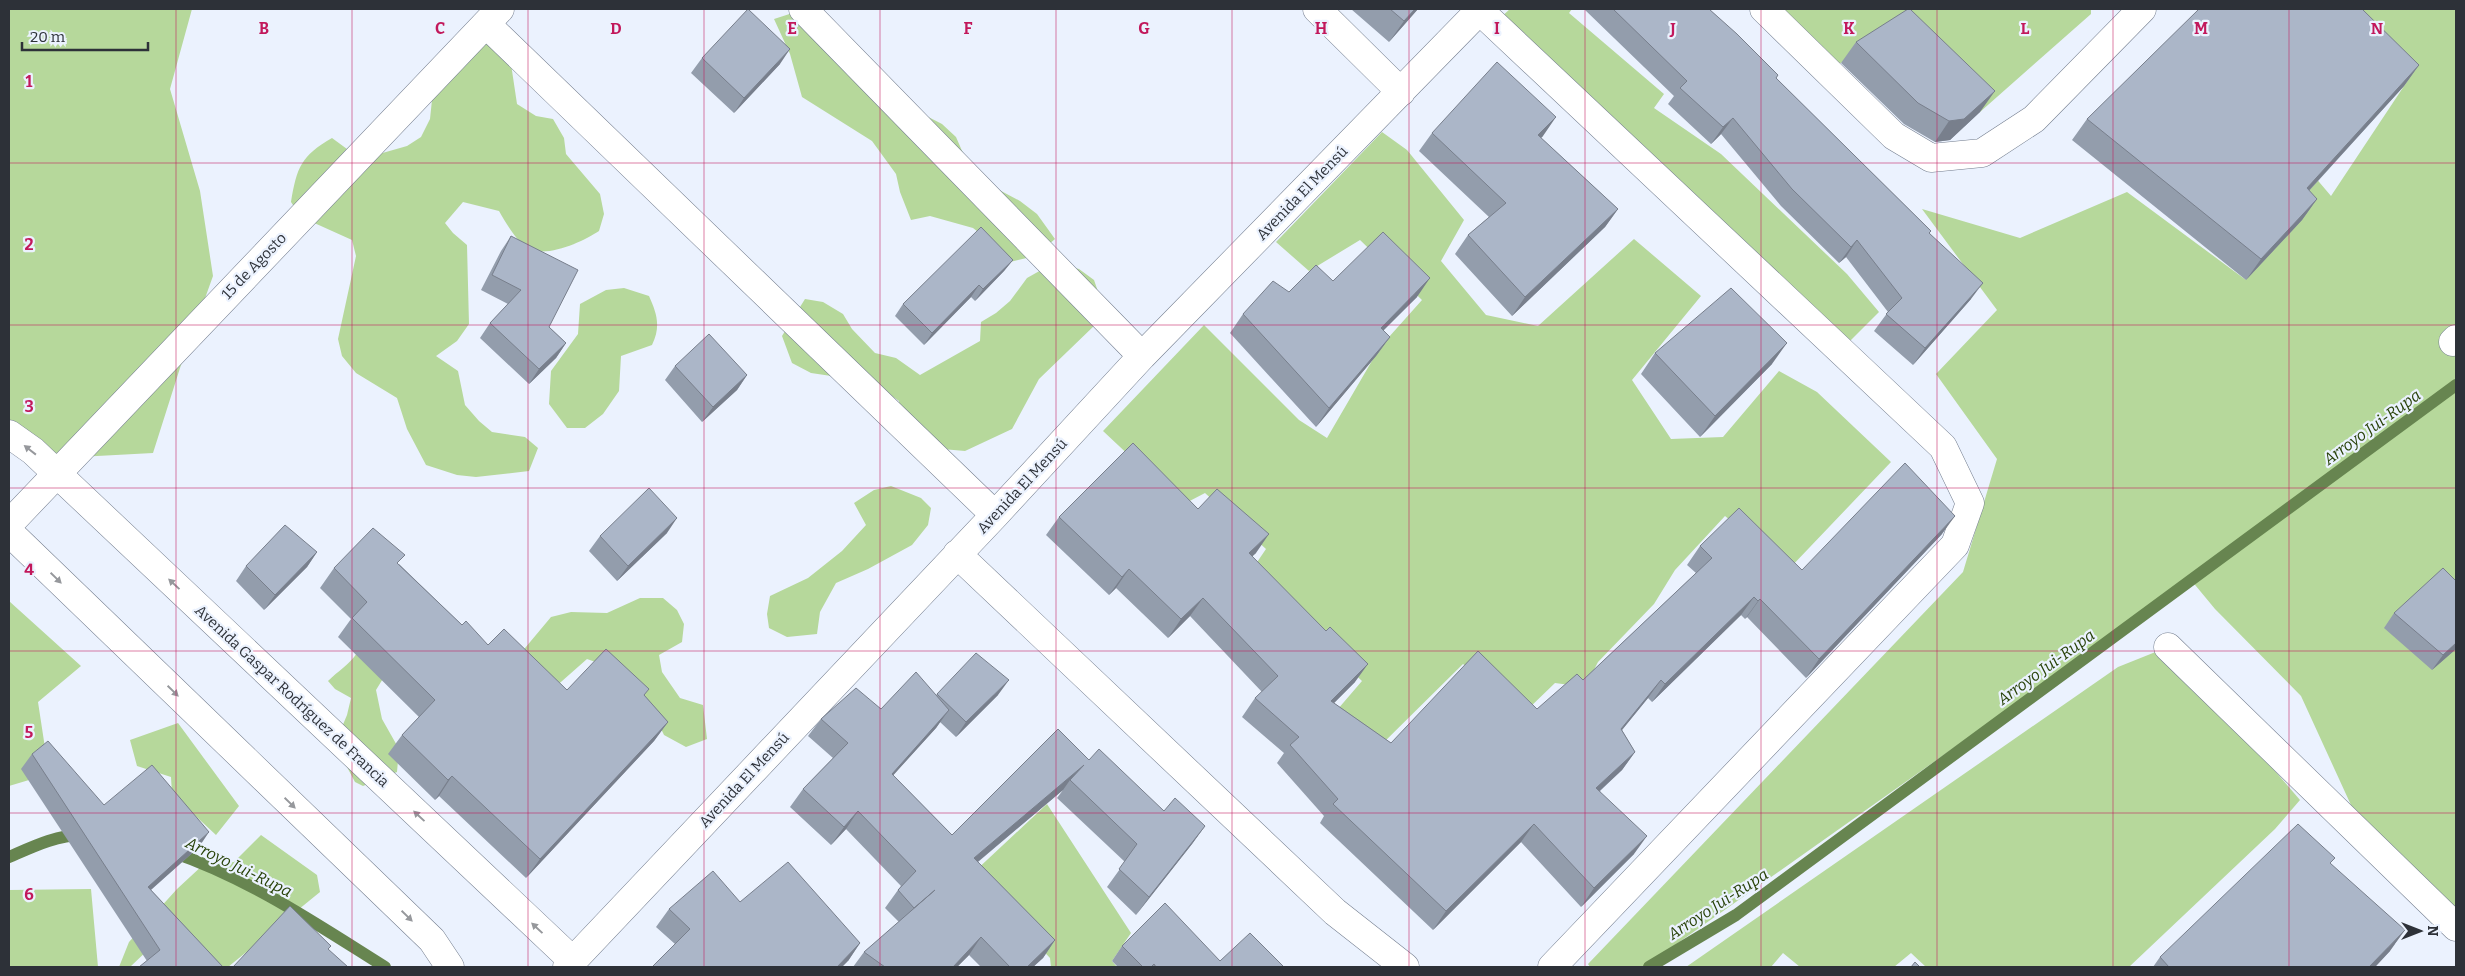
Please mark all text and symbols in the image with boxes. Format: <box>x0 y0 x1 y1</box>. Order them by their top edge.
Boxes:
text: B <box>259 19 269 38</box>
text: C <box>435 19 445 38</box>
text: D <box>610 19 622 38</box>
text: E <box>787 19 797 38</box>
text: F <box>964 19 973 38</box>
text: G <box>1138 19 1150 38</box>
text: H <box>1315 19 1328 38</box>
text: I <box>1494 19 1500 38</box>
text: J <box>1669 19 1676 38</box>
text: K <box>1843 19 1855 38</box>
text: L <box>2021 19 2030 38</box>
text: M <box>2194 19 2208 38</box>
text: N <box>2371 19 2383 38</box>
scale bar <box>22 20 149 52</box>
text: 20 m <box>30 28 66 46</box>
text: 1 <box>26 72 33 91</box>
street label: Avenida El Mensú <box>1253 142 1351 244</box>
street label: 15 de Agosto <box>218 229 290 303</box>
text: 2 <box>24 235 34 254</box>
water label: Arroyo Jui-Rupa <box>2319 385 2424 469</box>
text: 3 <box>24 397 34 416</box>
street label: Avenida El Mensú <box>973 435 1071 537</box>
one-way arrow <box>24 444 37 455</box>
text: 4 <box>24 560 34 579</box>
one-way arrow <box>50 572 62 584</box>
one-way arrow <box>168 578 180 590</box>
street label: Avenida Gaspar Rodríguez de Francia <box>191 601 393 791</box>
water label: Arroyo Jui-Rupa <box>1993 625 2098 709</box>
one-way arrow <box>167 684 179 696</box>
text: 5 <box>25 723 34 742</box>
street label: Avenida El Mensú <box>695 729 793 831</box>
one-way arrow <box>284 797 296 809</box>
one-way arrow <box>414 810 426 822</box>
water label: Arroyo Jui-Rupa <box>182 833 295 901</box>
water label: Arroyo Jui-Rupa <box>1663 864 1772 944</box>
text: 6 <box>24 885 34 904</box>
north arrow <box>2395 906 2445 956</box>
one-way arrow <box>401 910 413 922</box>
one-way arrow <box>532 922 544 934</box>
text: N <box>2424 926 2441 937</box>

